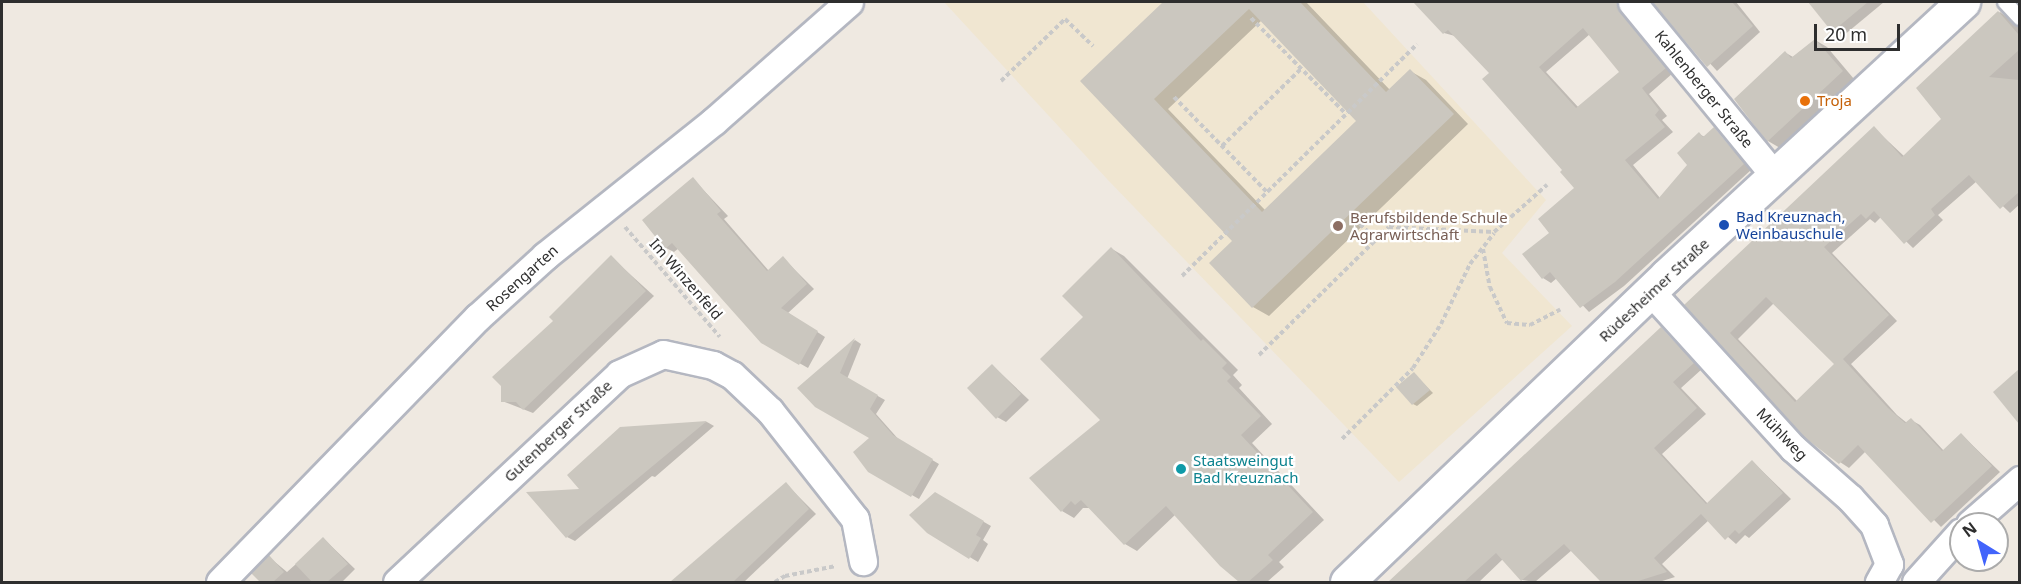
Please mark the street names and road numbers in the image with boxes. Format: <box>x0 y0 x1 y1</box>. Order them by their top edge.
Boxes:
street label: Kahlenberger Straße <box>1651 27 1757 151</box>
street label: Rüdesheimer Straße <box>1595 234 1713 346</box>
street label: Im Winzenfeld <box>646 235 726 323</box>
street label: Rosengarten <box>482 241 562 315</box>
street label: Gutenberger Straße <box>500 376 616 486</box>
street label: Mühlweg <box>1753 404 1811 464</box>

